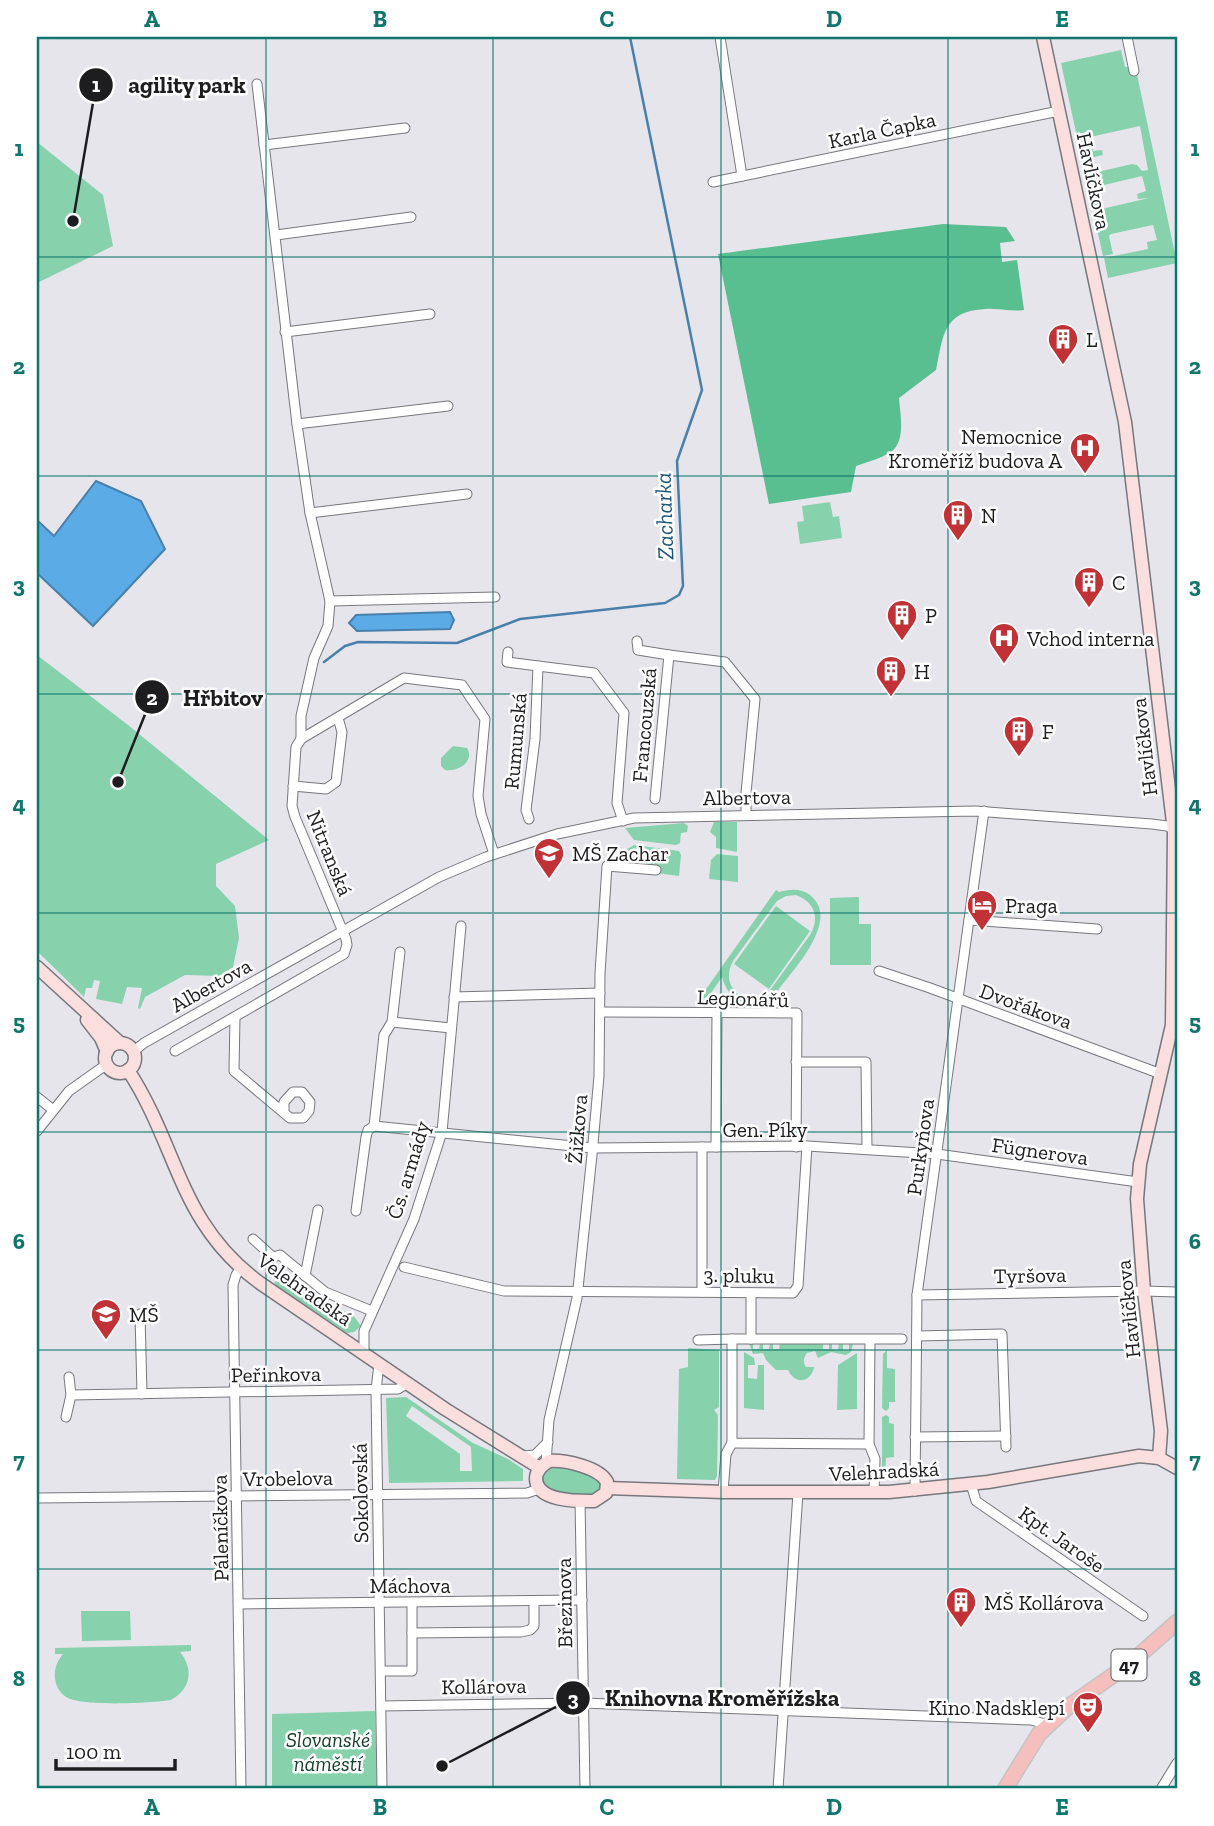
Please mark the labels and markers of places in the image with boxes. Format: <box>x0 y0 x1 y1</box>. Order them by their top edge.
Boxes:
callout: agility park <box>79 63 260 107</box>
building icon: L <box>1046 322 1080 366</box>
place label: L <box>1086 327 1098 352</box>
place label: Nemocnice Kroměříž budova A <box>888 424 1062 473</box>
hospital icon: Nemocnice Kroměříž budova A <box>1068 431 1102 475</box>
building icon: N <box>941 498 975 542</box>
place label: N <box>981 503 997 528</box>
building icon: C <box>1072 565 1106 609</box>
place label: C <box>1112 570 1126 595</box>
building icon: P <box>885 598 919 642</box>
place label: P <box>925 603 937 628</box>
hospital icon: Vchod interna <box>987 621 1021 665</box>
place label: Vchod interna <box>1026 626 1154 651</box>
building icon: H <box>874 654 908 698</box>
place label: H <box>914 659 930 684</box>
callout: Hřbitov <box>134 675 277 719</box>
building icon: F <box>1002 714 1036 758</box>
place label: F <box>1042 719 1054 744</box>
school or university icon: MŠ Zachar <box>532 836 566 880</box>
place label: MŠ Zachar <box>572 841 669 866</box>
hotel icon: Praga <box>965 888 999 932</box>
place label: Praga <box>1005 893 1058 918</box>
school or university icon: MŠ <box>89 1297 123 1341</box>
place label: MŠ <box>129 1302 159 1327</box>
building icon: MŠ Kollárova <box>944 1585 978 1629</box>
place label: MŠ Kollárova <box>984 1590 1104 1615</box>
callout: Knihovna Kroměřížska <box>556 1676 853 1720</box>
theatre icon: Kino Nadsklepí <box>1071 1690 1105 1734</box>
place label: Kino Nadsklepí <box>928 1695 1065 1720</box>

